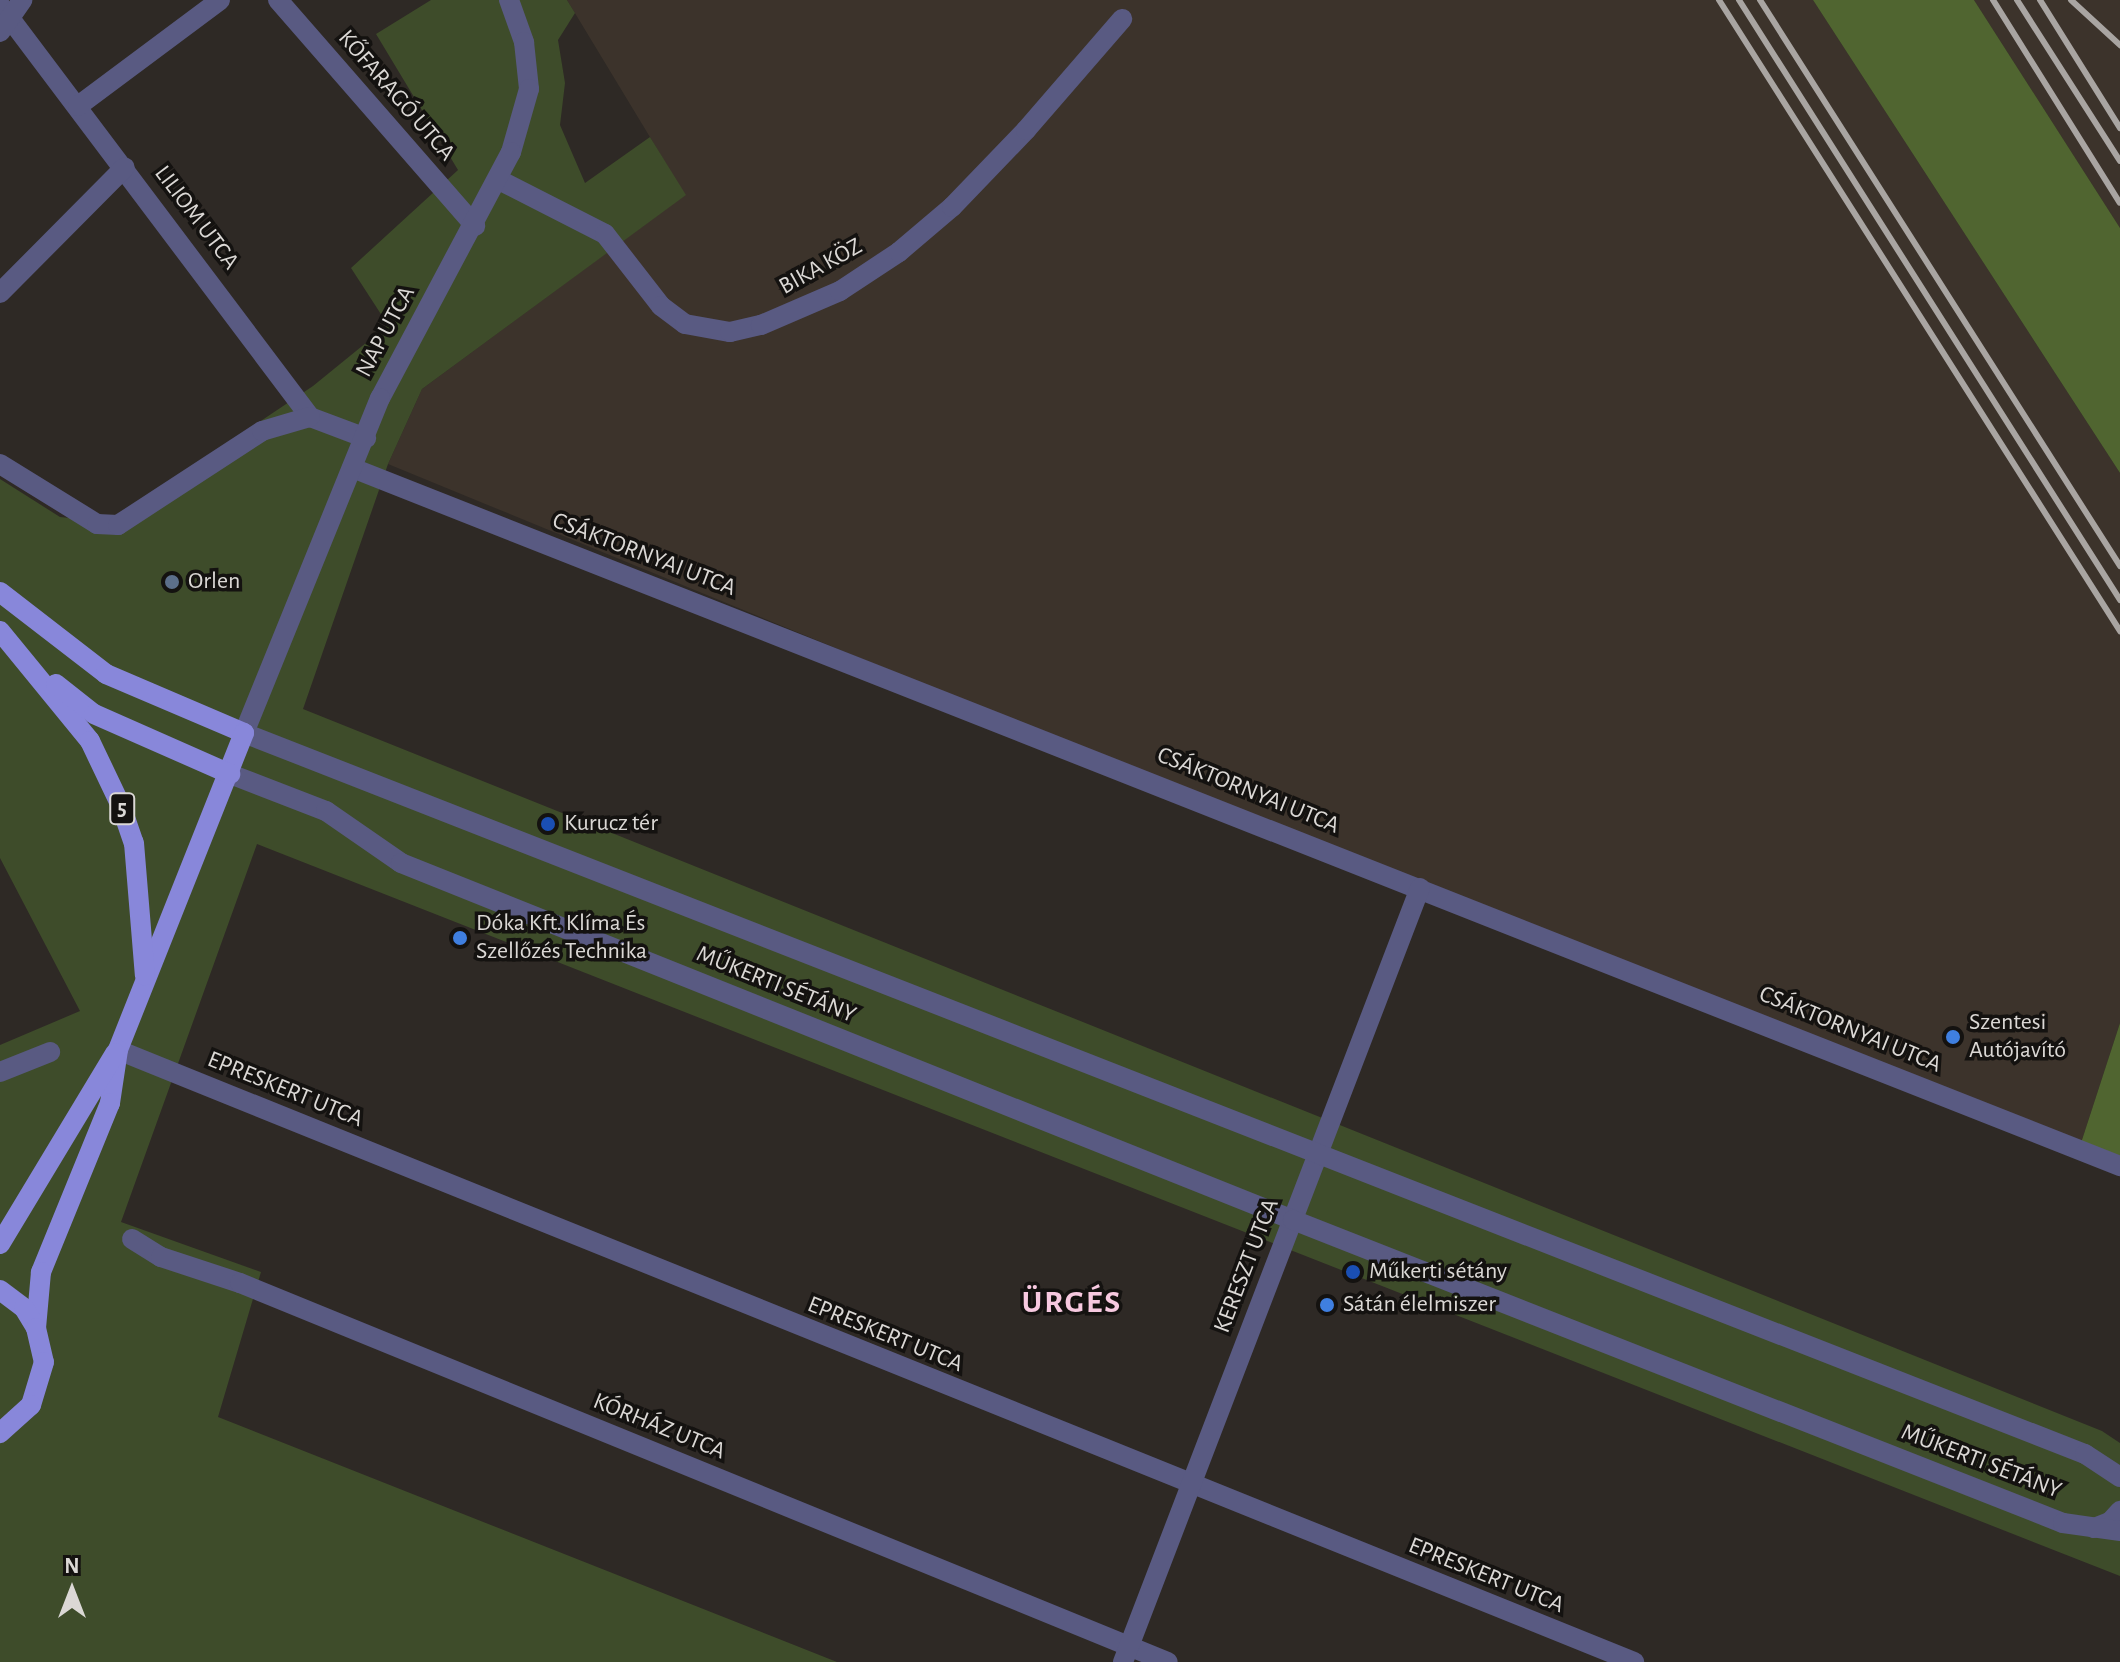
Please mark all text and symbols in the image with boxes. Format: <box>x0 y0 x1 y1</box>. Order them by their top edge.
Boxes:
street label: KŐFARAGÓ UTCA <box>331 25 461 167</box>
street label: LILIOM UTCA <box>148 160 244 276</box>
street label: BIKA KÖZ <box>774 232 868 302</box>
street label: NAP UTCA <box>350 282 422 382</box>
street label: CSÁKTORNYAI UTCA <box>548 507 740 603</box>
place label: Orlen <box>188 568 240 596</box>
marker: Orlen <box>163 573 181 591</box>
street label: CSÁKTORNYAI UTCA <box>1153 741 1343 841</box>
road number: 5 <box>108 791 136 827</box>
place label: Kurucz tér <box>564 810 658 838</box>
marker: Kurucz tér <box>539 815 557 833</box>
place label: Dóka Kft. Klíma És Szellőzés Technika <box>476 910 647 966</box>
marker: Dóka Kft. Klíma És Szellőzés Technika <box>451 929 469 947</box>
street label: MŰKERTI SÉTÁNY <box>692 940 860 1030</box>
street label: CSÁKTORNYAI UTCA <box>1755 980 1945 1080</box>
place label: Szentesi Autójavító <box>1969 1009 2066 1065</box>
marker: Szentesi Autójavító <box>1944 1028 1962 1046</box>
street label: EPRESKERT UTCA <box>203 1046 367 1134</box>
street label: KERESZT UTCA <box>1208 1195 1286 1337</box>
place label: Műkerti sétány <box>1369 1258 1507 1286</box>
marker: Műkerti sétány <box>1344 1263 1362 1281</box>
district label: ÜRGÉS <box>1022 1283 1122 1321</box>
street label: EPRESKERT UTCA <box>803 1291 967 1379</box>
place label: Sátán élelmiszer <box>1343 1291 1496 1319</box>
marker: Sátán élelmiszer <box>1318 1296 1336 1314</box>
street label: KÓRHÁZ UTCA <box>589 1387 729 1467</box>
street label: MŰKERTI SÉTÁNY <box>1897 1418 2065 1506</box>
street label: EPRESKERT UTCA <box>1404 1532 1568 1620</box>
north arrow <box>32 1550 112 1630</box>
text: N <box>64 1555 80 1577</box>

